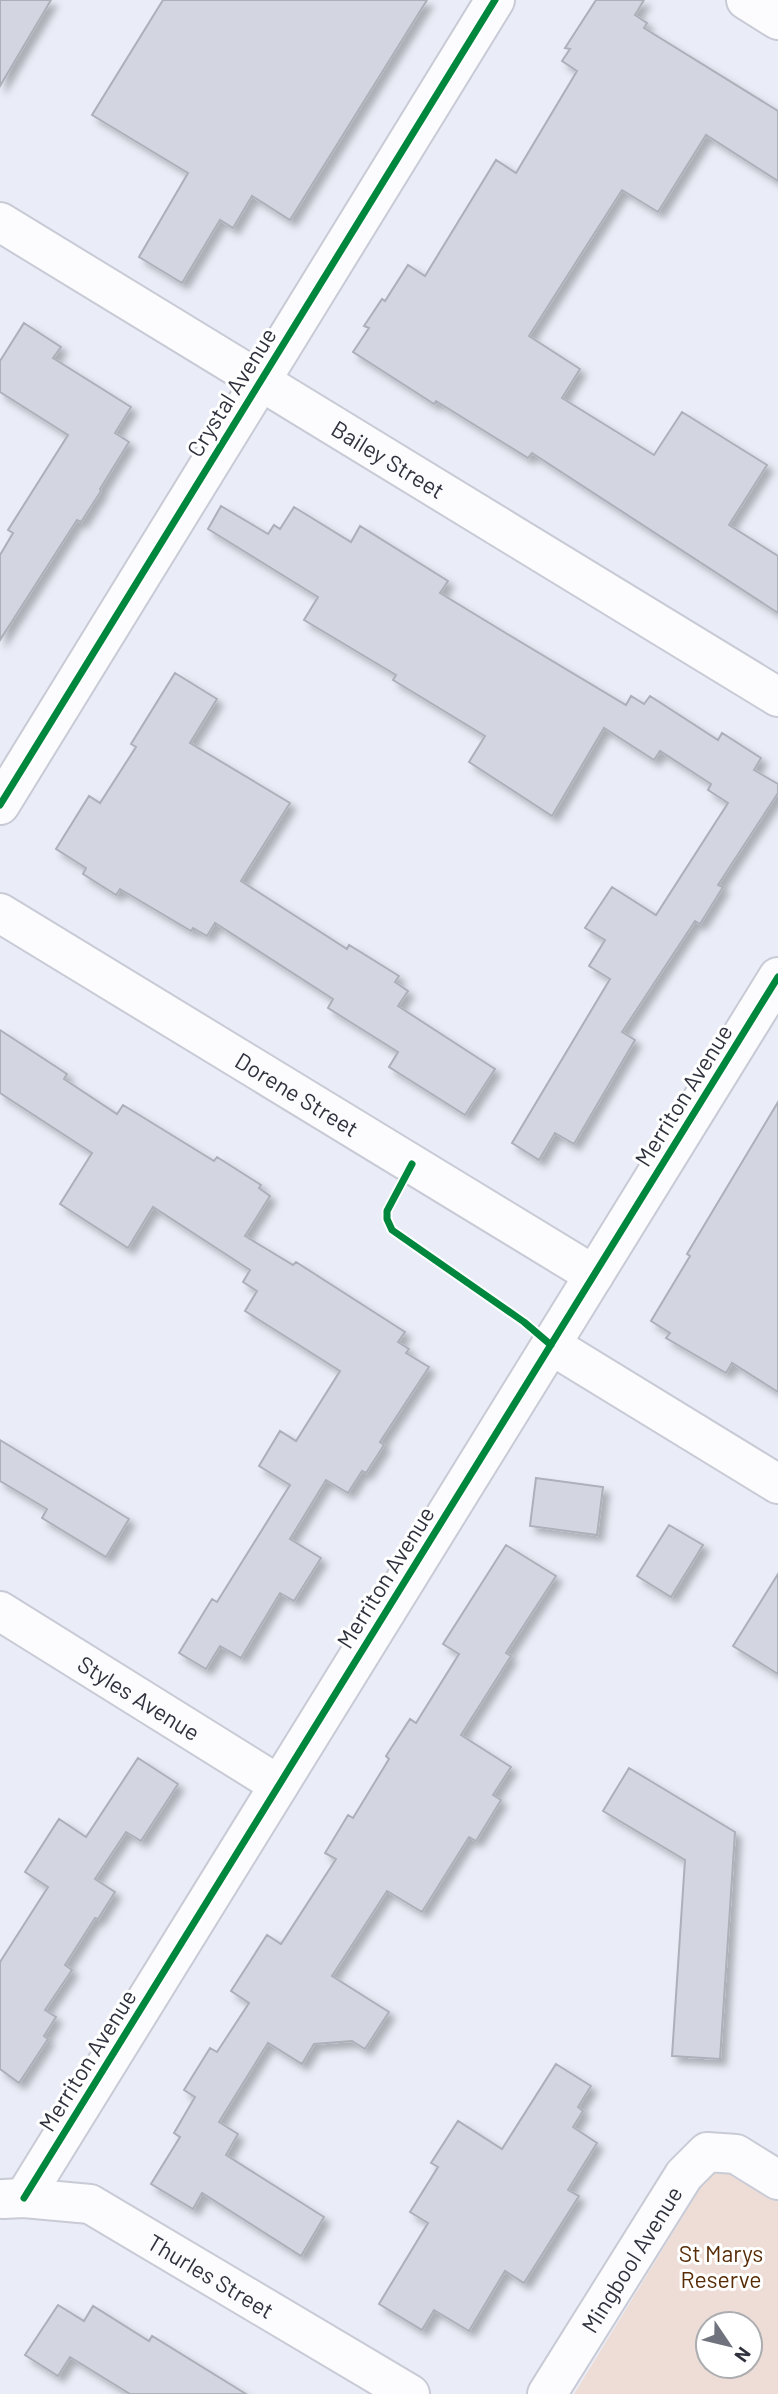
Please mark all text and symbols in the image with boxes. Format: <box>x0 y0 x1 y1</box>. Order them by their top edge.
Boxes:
street label: Crystal Avenue <box>180 322 282 462</box>
street label: Bailey Street <box>327 414 450 504</box>
street label: Merriton Avenue <box>628 1019 738 1171</box>
street label: Dorene Street <box>230 1046 364 1142</box>
street label: Merriton Avenue <box>330 1501 440 1653</box>
street label: Styles Avenue <box>73 1649 205 1746</box>
street label: Merriton Avenue <box>32 1984 142 2136</box>
street label: Mingbool Avenue <box>575 2181 688 2338</box>
street label: Thurles Street <box>143 2228 279 2324</box>
park label: St Marys Reserve <box>679 2239 763 2293</box>
north arrow <box>694 2310 764 2380</box>
text: N <box>730 2343 756 2367</box>

